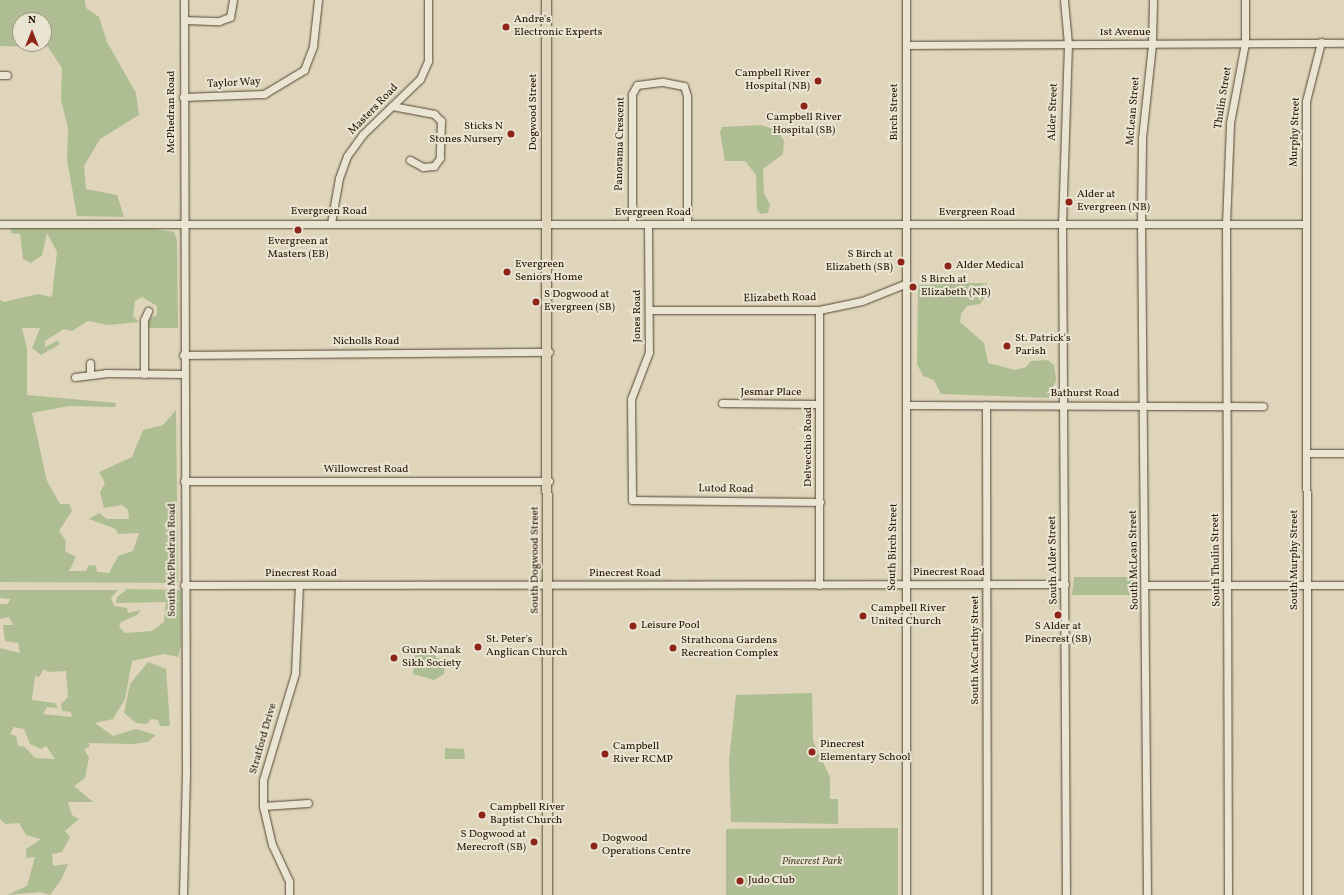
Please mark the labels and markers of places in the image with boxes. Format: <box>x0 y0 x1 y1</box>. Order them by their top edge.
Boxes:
place label: Andre's Electronic Experts <box>514 14 602 40</box>
marker: Andre's Electronic Experts <box>501 22 511 32</box>
place label: Campbell River Hospital (NB) <box>735 68 810 94</box>
marker: Campbell River Hospital (NB) <box>813 76 823 86</box>
marker: Campbell River Hospital (SB) <box>799 101 809 111</box>
place label: Campbell River Hospital (SB) <box>767 112 841 138</box>
place label: Sticks N Stones Nursery <box>429 121 503 147</box>
marker: Sticks N Stones Nursery <box>506 129 516 139</box>
place label: Alder at Evergreen (NB) <box>1077 189 1150 215</box>
marker: Alder at Evergreen (NB) <box>1064 197 1074 207</box>
marker: Evergreen at Masters (EB) <box>293 225 303 235</box>
place label: Evergreen at Masters (EB) <box>268 236 328 262</box>
place label: S Birch at Elizabeth (SB) <box>826 249 893 275</box>
marker: S Birch at Elizabeth (SB) <box>896 257 906 267</box>
place label: Evergreen Seniors Home <box>515 259 583 285</box>
place label: Alder Medical <box>956 259 1024 273</box>
marker: Alder Medical <box>943 261 953 271</box>
marker: Evergreen Seniors Home <box>502 267 512 277</box>
place label: S Birch at Elizabeth (NB) <box>921 274 990 300</box>
marker: S Birch at Elizabeth (NB) <box>908 282 918 292</box>
place label: S Dogwood at Evergreen (SB) <box>544 289 615 315</box>
marker: S Dogwood at Evergreen (SB) <box>531 297 541 307</box>
place label: St. Patrick's Parish <box>1015 333 1071 359</box>
marker: St. Patrick's Parish <box>1002 341 1012 351</box>
place label: Campbell River United Church <box>871 603 946 629</box>
marker: S Alder at Pinecrest (SB) <box>1053 610 1063 620</box>
marker: Campbell River United Church <box>858 611 868 621</box>
place label: Leisure Pool <box>641 619 700 633</box>
marker: Leisure Pool <box>628 621 638 631</box>
place label: S Alder at Pinecrest (SB) <box>1025 621 1091 647</box>
place label: St. Peter's Anglican Church <box>486 634 567 660</box>
place label: Strathcona Gardens Recreation Complex <box>681 635 779 661</box>
marker: St. Peter's Anglican Church <box>473 642 483 652</box>
marker: Strathcona Gardens Recreation Complex <box>668 643 678 653</box>
place label: Guru Nanak Sikh Society <box>402 645 461 671</box>
marker: Guru Nanak Sikh Society <box>389 653 399 663</box>
place label: Pinecrest Elementary School <box>820 739 911 765</box>
place label: Campbell River RCMP <box>613 741 673 767</box>
marker: Pinecrest Elementary School <box>807 747 817 757</box>
marker: Campbell River RCMP <box>600 749 610 759</box>
place label: Campbell River Baptist Church <box>490 802 565 828</box>
marker: Campbell River Baptist Church <box>477 810 487 820</box>
place label: S Dogwood at Merecroft (SB) <box>456 829 526 855</box>
place label: Dogwood Operations Centre <box>602 833 691 859</box>
marker: S Dogwood at Merecroft (SB) <box>529 837 539 847</box>
marker: Dogwood Operations Centre <box>589 841 599 851</box>
place label: Judo Club <box>748 874 795 888</box>
marker: Judo Club <box>735 876 745 886</box>

